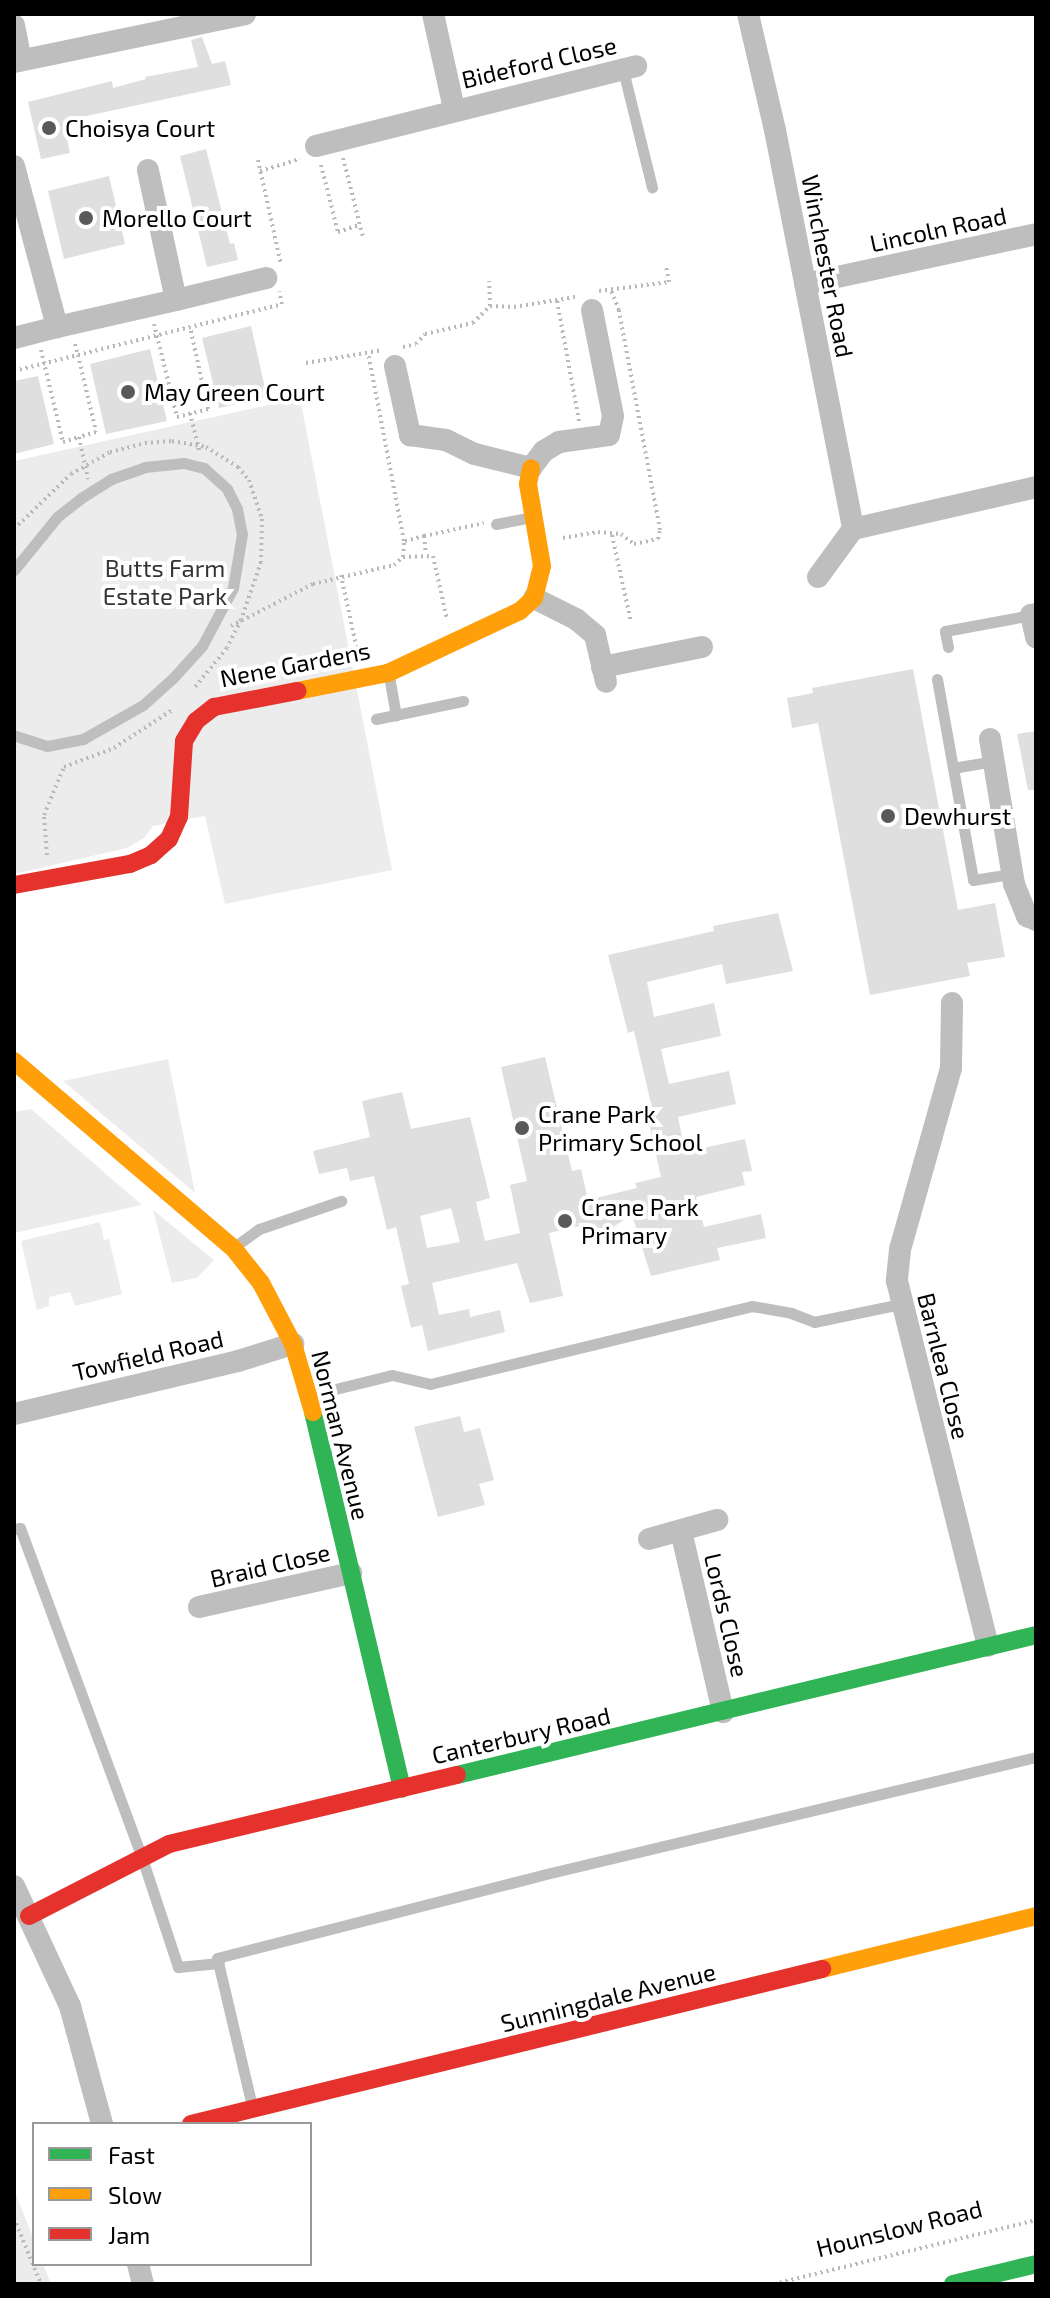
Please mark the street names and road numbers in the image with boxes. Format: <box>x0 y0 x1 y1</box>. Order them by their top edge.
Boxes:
street label: Bideford Close <box>459 30 619 94</box>
street label: Winchester Road <box>796 172 860 360</box>
street label: Lincoln Road <box>867 200 1009 258</box>
street label: Nene Gardens <box>217 635 373 693</box>
street label: Barnlea Close <box>912 1290 976 1442</box>
street label: Towfield Road <box>70 1324 226 1386</box>
street label: Norman Avenue <box>306 1347 376 1523</box>
street label: Braid Close <box>207 1537 333 1593</box>
street label: Lords Close <box>699 1550 755 1680</box>
street label: Canterbury Road <box>429 1700 613 1770</box>
street label: Sunningdale Avenue <box>497 1956 719 2038</box>
street label: Hounslow Road <box>813 2193 985 2263</box>

